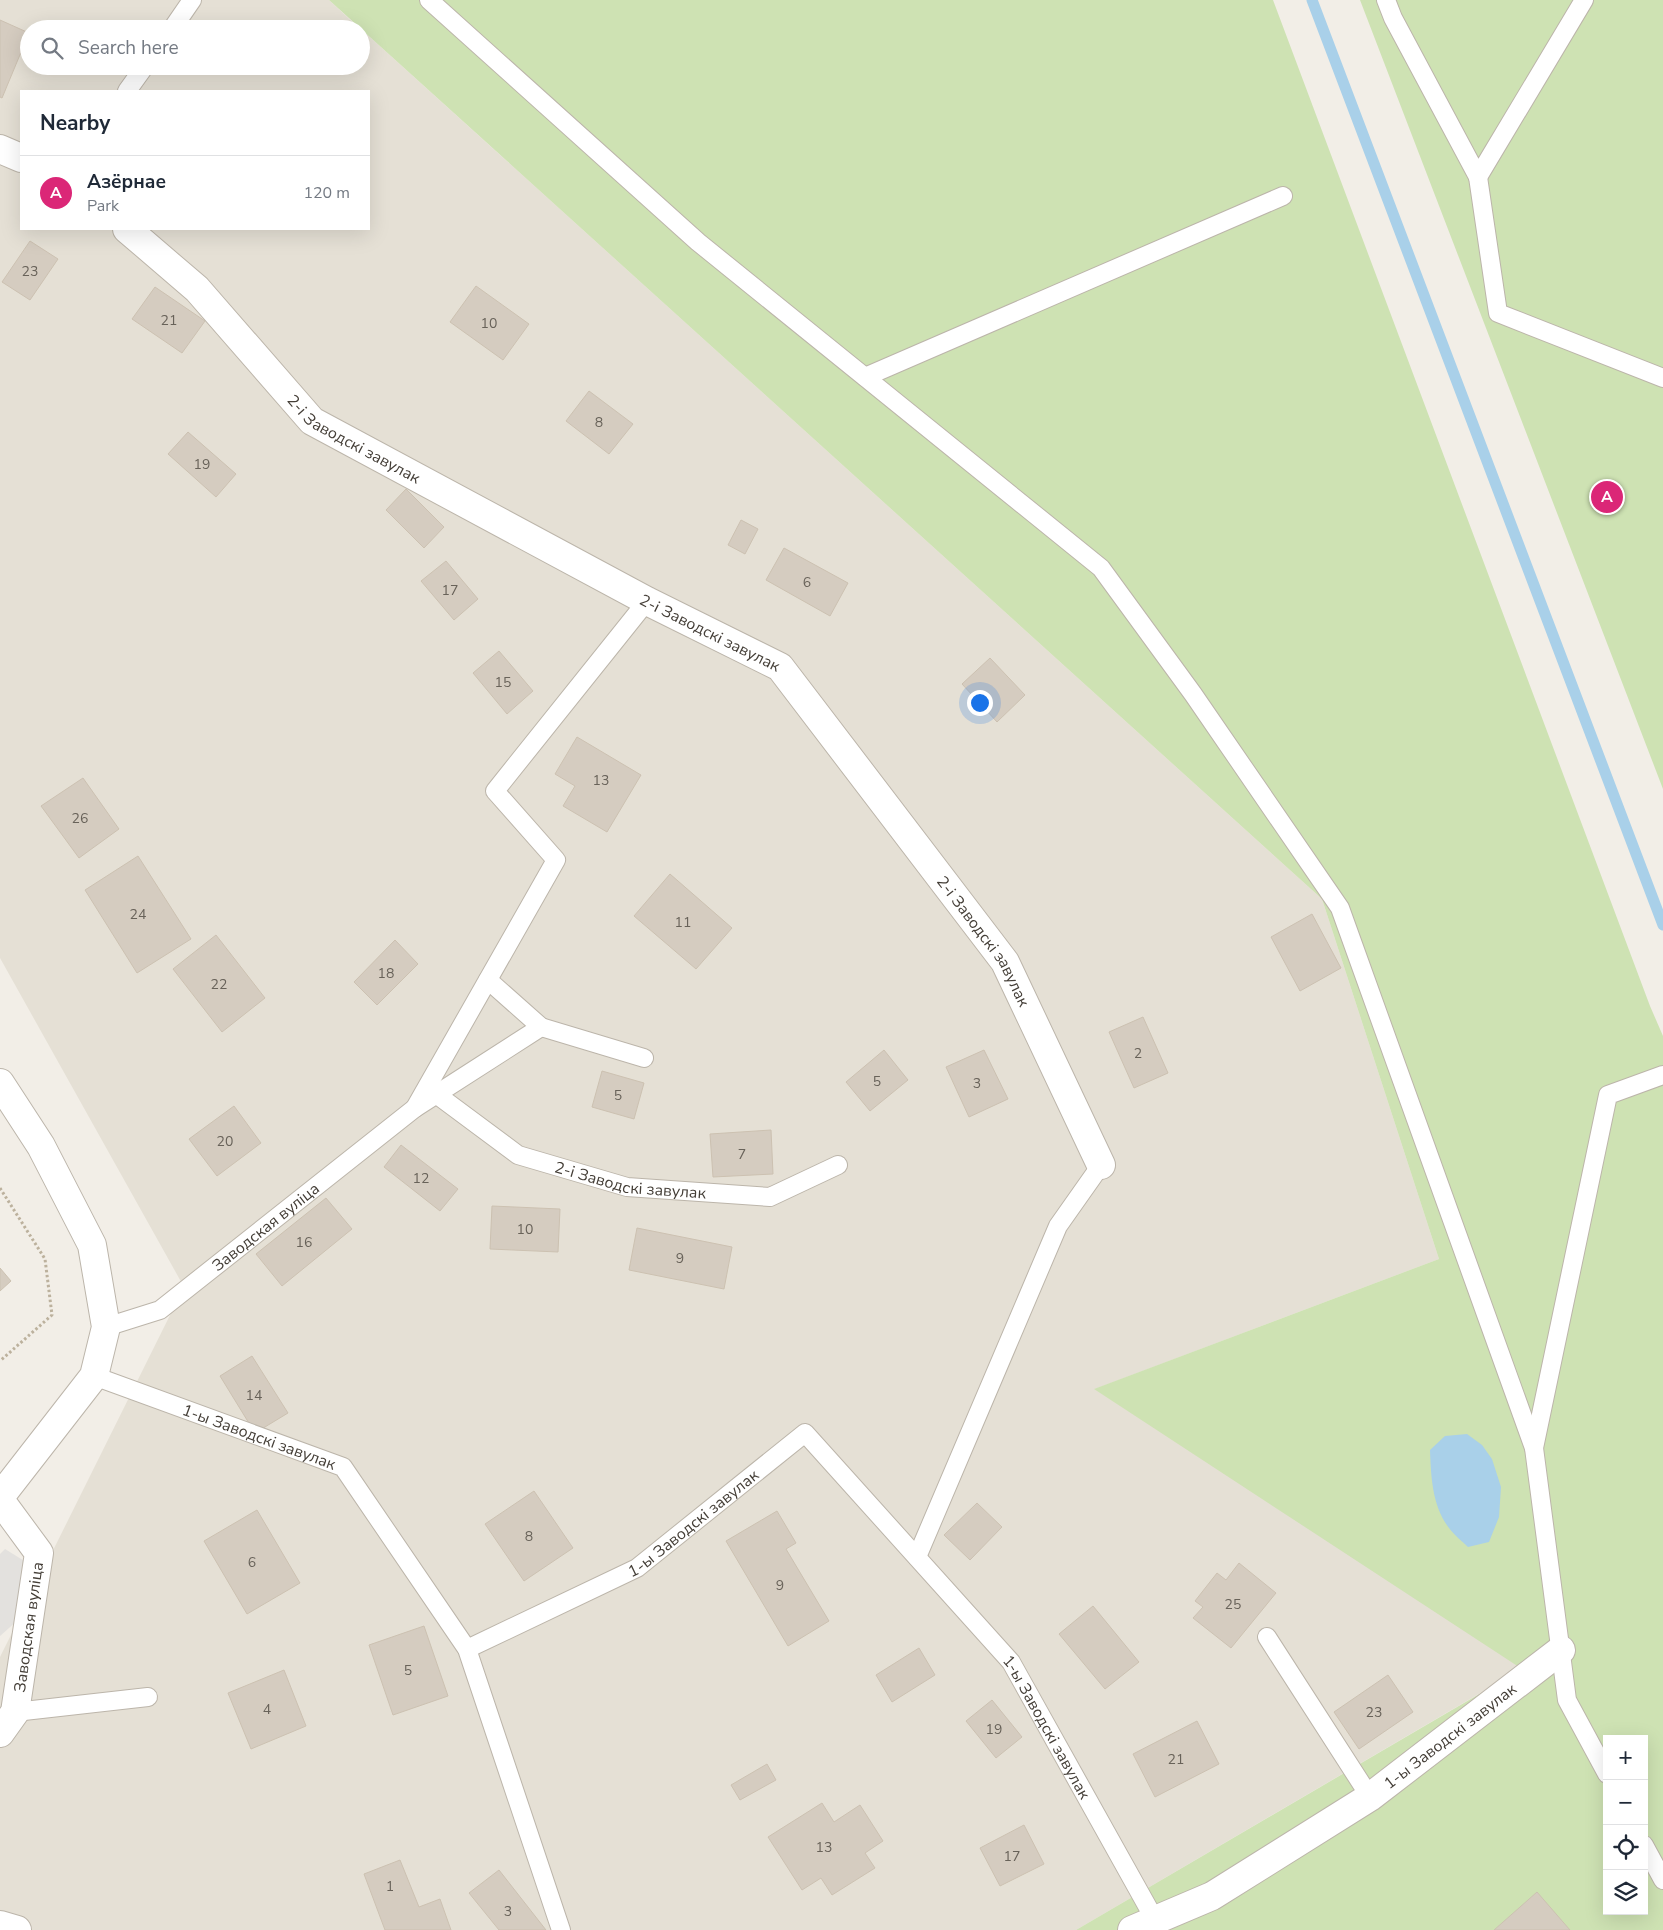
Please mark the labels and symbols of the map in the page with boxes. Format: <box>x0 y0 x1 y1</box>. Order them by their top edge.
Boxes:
house number: 23 <box>22 262 38 281</box>
house number: 21 <box>161 311 177 330</box>
house number: 10 <box>481 314 497 333</box>
street label: 2-і Заводскі завулак <box>282 390 425 489</box>
house number: 8 <box>595 413 603 432</box>
house number: 19 <box>194 455 210 474</box>
pin: A <box>1591 478 1623 516</box>
house number: 6 <box>803 573 811 592</box>
house number: 17 <box>442 581 458 600</box>
street label: 2-і Заводскі завулак <box>636 589 784 678</box>
house number: 15 <box>495 673 511 692</box>
your location <box>967 690 993 716</box>
house number: 13 <box>593 771 609 790</box>
house number: 26 <box>72 809 88 828</box>
street label: 2-і Заводскі завулак <box>931 872 1035 1011</box>
house number: 24 <box>130 905 146 924</box>
house number: 11 <box>675 913 691 932</box>
house number: 18 <box>378 964 394 983</box>
house number: 22 <box>211 975 227 994</box>
house number: 2 <box>1134 1044 1142 1063</box>
house number: 5 <box>873 1072 881 1091</box>
house number: 3 <box>973 1074 981 1093</box>
house number: 5 <box>614 1086 622 1105</box>
house number: 20 <box>217 1132 233 1151</box>
house number: 7 <box>738 1145 746 1164</box>
street label: 2-і Заводскі завулак <box>552 1156 707 1205</box>
house number: 12 <box>413 1169 429 1188</box>
street label: Заводская вуліца <box>208 1178 324 1277</box>
house number: 10 <box>517 1220 533 1239</box>
house number: 16 <box>296 1233 312 1252</box>
house number: 9 <box>676 1249 684 1268</box>
house number: 14 <box>246 1386 262 1405</box>
street label: 1-ы Заводскі завулак <box>179 1399 339 1476</box>
street label: 1-ы Заводскі завулак <box>624 1464 764 1583</box>
house number: 8 <box>525 1527 533 1546</box>
house number: 6 <box>248 1553 256 1572</box>
street label: Заводская вуліца <box>9 1561 49 1694</box>
house number: 9 <box>776 1576 784 1595</box>
house number: 25 <box>1225 1595 1241 1614</box>
street label: 1-ы Заводскі завулак <box>998 1650 1096 1804</box>
house number: 5 <box>404 1661 412 1680</box>
street label: 1-ы Заводскі завулак <box>1379 1678 1522 1795</box>
house number: 4 <box>263 1700 271 1719</box>
house number: 23 <box>1366 1703 1382 1722</box>
house number: 19 <box>986 1720 1002 1739</box>
house number: 21 <box>1168 1750 1184 1769</box>
house number: 13 <box>816 1838 832 1857</box>
house number: 17 <box>1004 1847 1020 1866</box>
house number: 1 <box>386 1877 394 1896</box>
house number: 3 <box>504 1902 512 1921</box>

